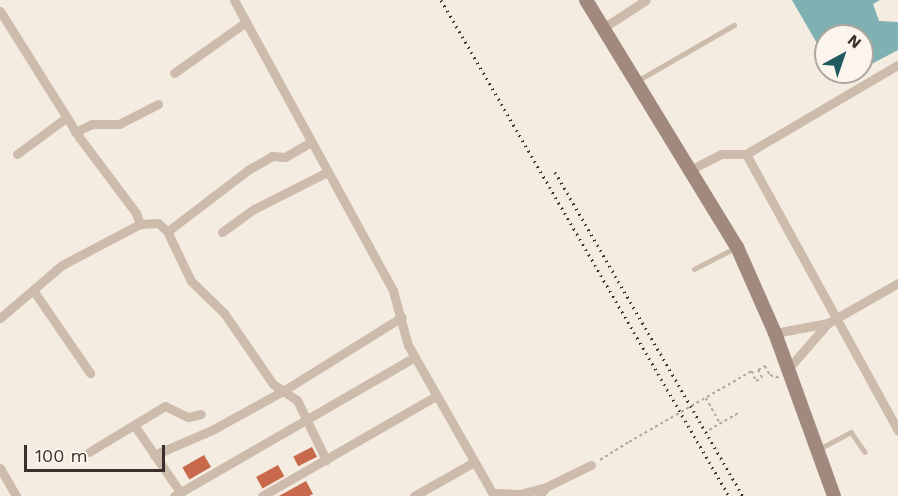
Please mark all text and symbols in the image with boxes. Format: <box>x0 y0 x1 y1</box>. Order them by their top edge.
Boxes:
north arrow <box>814 24 874 84</box>
text: N <box>844 30 865 52</box>
scale bar <box>27 433 168 471</box>
text: 100 m <box>35 445 88 466</box>

